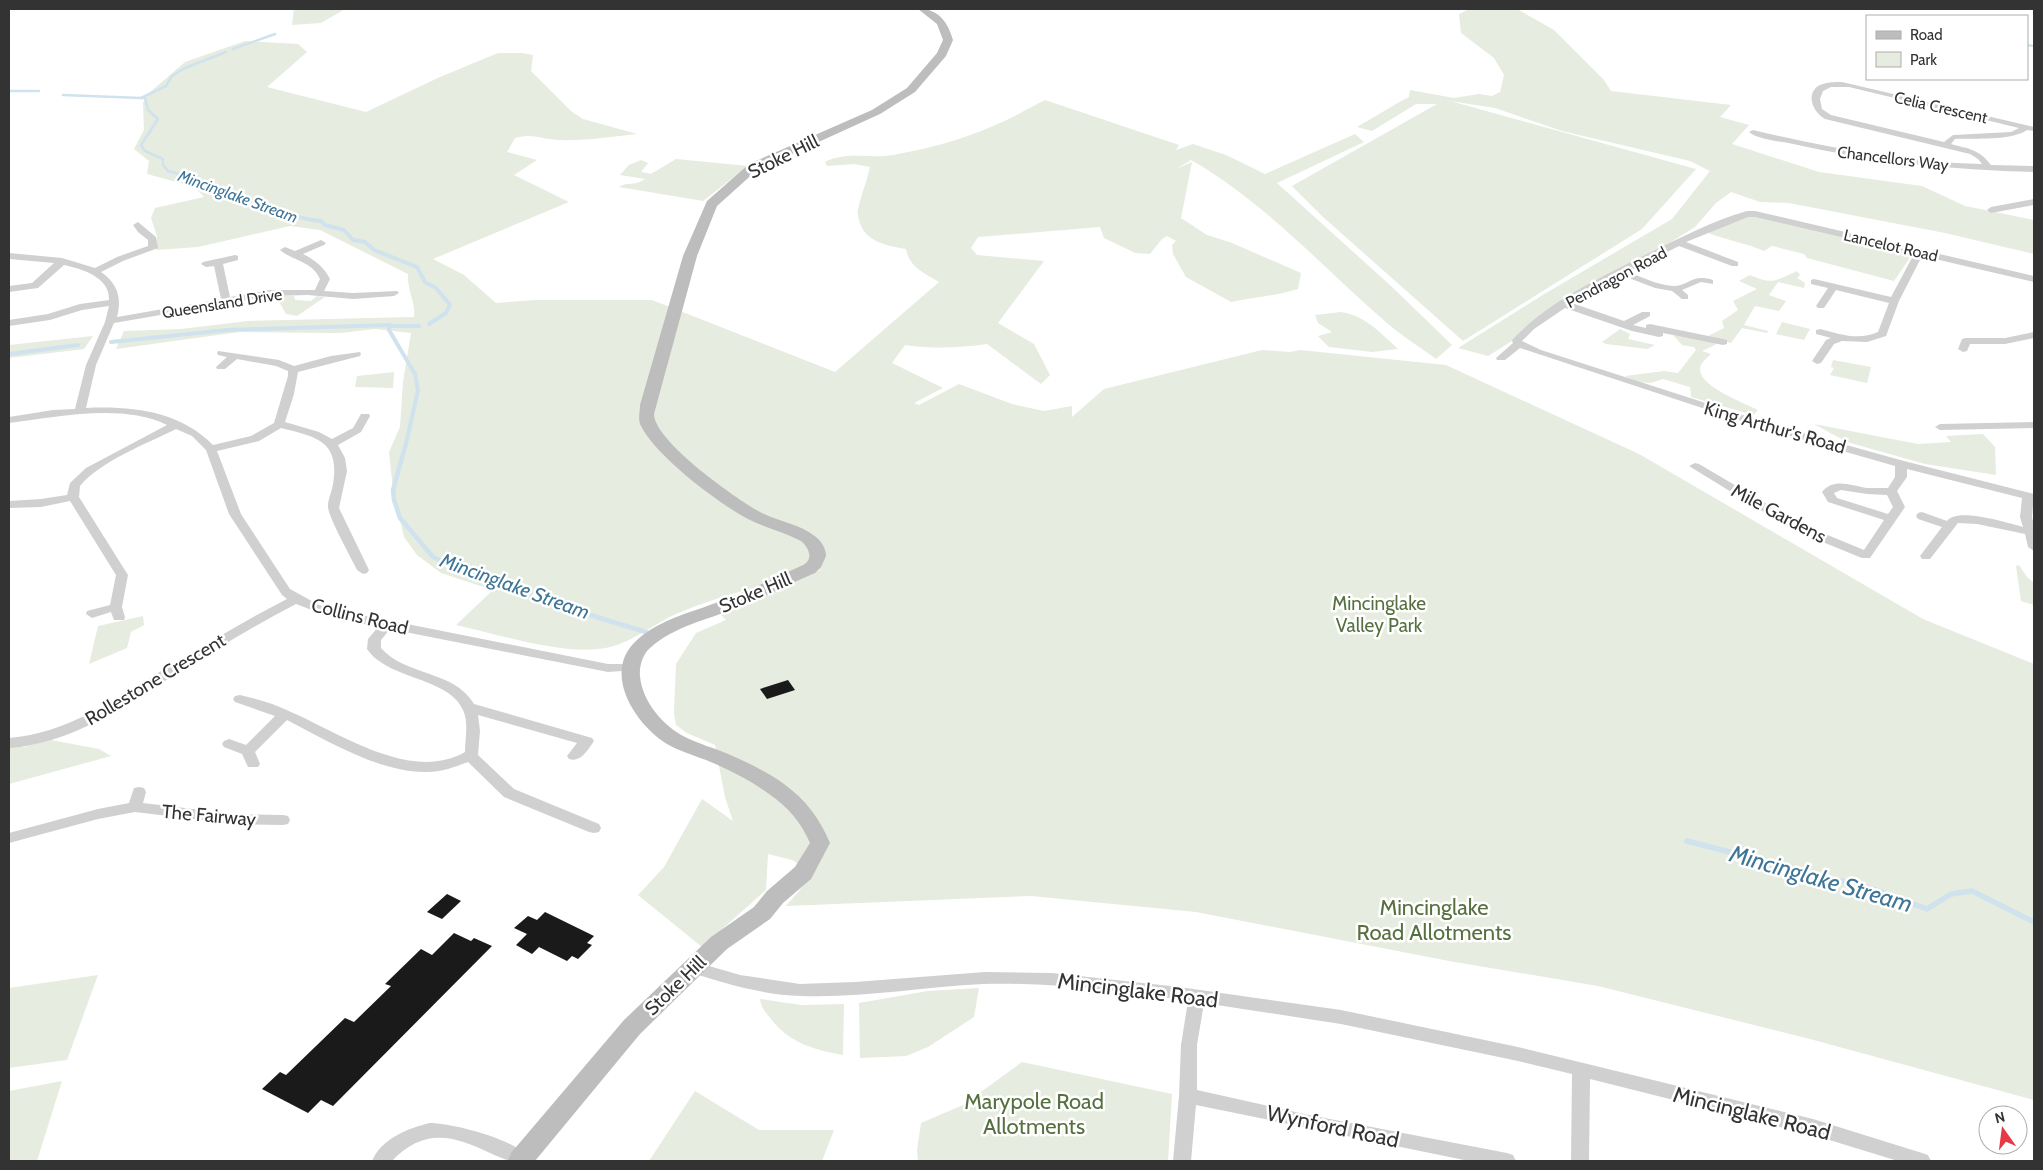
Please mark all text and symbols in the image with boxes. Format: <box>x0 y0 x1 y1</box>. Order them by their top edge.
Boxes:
legend <box>1866 15 2028 80</box>
text: Road <box>1910 26 1943 44</box>
text: Park <box>1910 51 1937 69</box>
street label: Celia Crescent <box>1892 88 1990 128</box>
street label: Stoke Hill <box>744 129 823 183</box>
street label: Chancellors Way <box>1836 142 1950 175</box>
water label: Mincinglake Stream <box>175 166 300 227</box>
street label: Lancelot Road <box>1842 225 1940 266</box>
street label: Pendragon Road <box>1563 243 1670 312</box>
street label: Queensland Drive <box>161 285 283 322</box>
street label: King Arthur's Road <box>1701 396 1848 459</box>
street label: Mile Gardens <box>1727 479 1830 548</box>
water label: Mincinglake Stream <box>436 548 593 624</box>
street label: Stoke Hill <box>716 567 795 618</box>
park label: Mincinglake Valley Park <box>1332 592 1426 637</box>
street label: Collins Road <box>309 593 411 640</box>
street label: Rollestone Crescent <box>81 628 230 730</box>
street label: The Fairway <box>161 800 257 831</box>
water label: Mincinglake Stream <box>1726 838 1916 918</box>
park label: Mincinglake Road Allotments <box>1357 894 1511 946</box>
street label: Stoke Hill <box>640 950 711 1020</box>
street label: Mincinglake Road <box>1056 967 1220 1014</box>
street label: Mincinglake Road <box>1670 1081 1834 1146</box>
park label: Marypole Road Allotments <box>964 1088 1104 1140</box>
street label: Wynford Road <box>1264 1099 1402 1154</box>
north arrow <box>1978 1105 2028 1155</box>
text: N <box>1993 1107 2007 1127</box>

